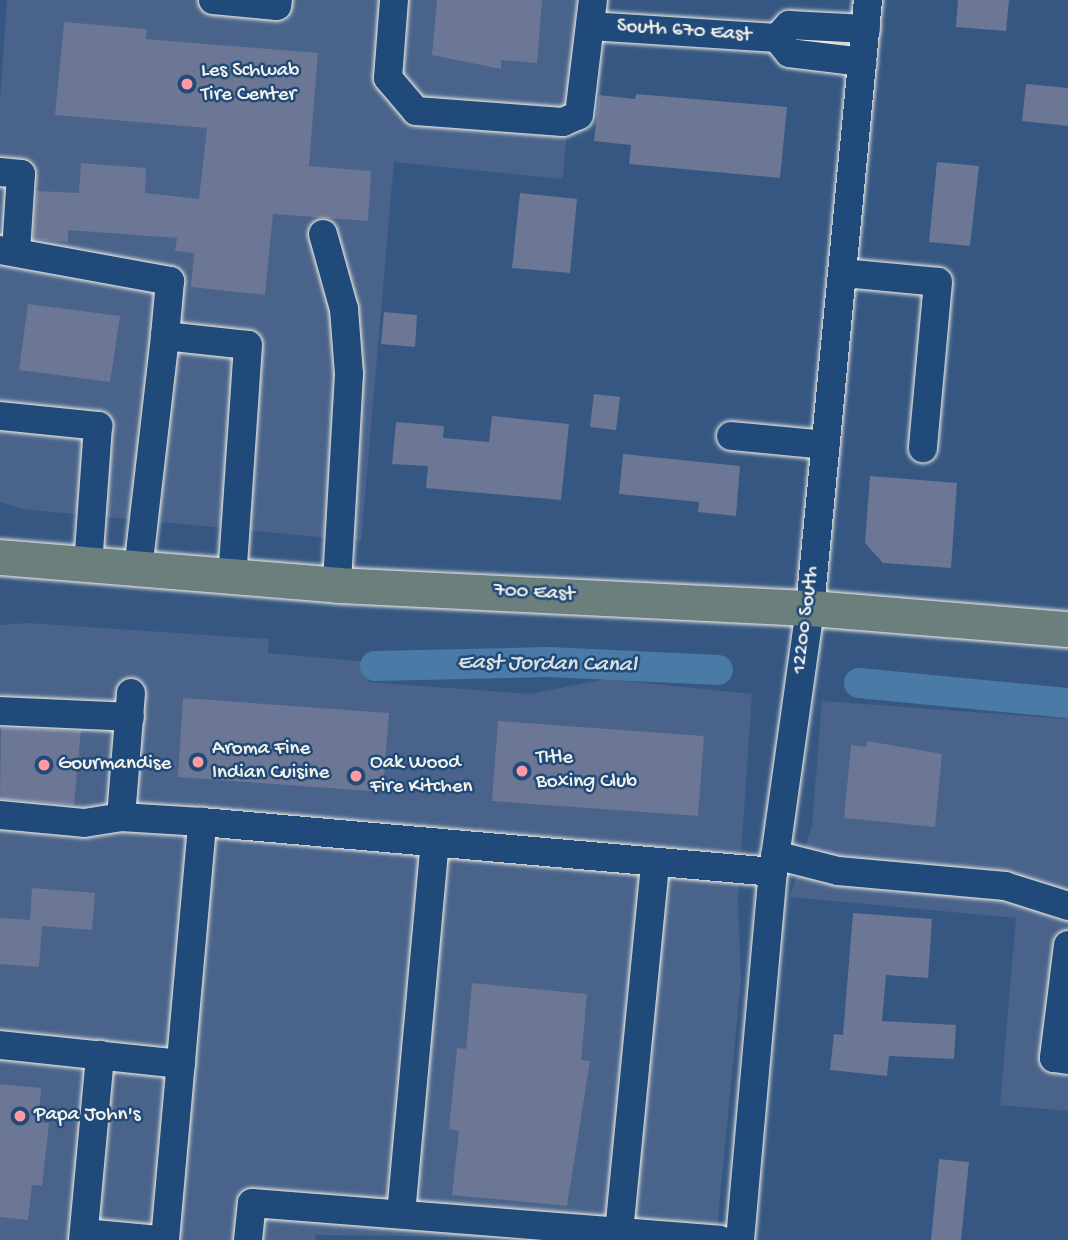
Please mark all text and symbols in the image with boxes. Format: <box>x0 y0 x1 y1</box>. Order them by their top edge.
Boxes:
street label: South 670 East <box>616 15 752 49</box>
place label: Les Schwab Tire Center <box>201 59 299 109</box>
marker: Les Schwab Tire Center <box>179 76 195 92</box>
street label: 12200 South <box>788 565 826 675</box>
street label: 700 East <box>493 579 575 609</box>
water label: East Jordan Canal <box>457 650 637 680</box>
place label: Aroma Fine Indian Cuisine <box>212 737 329 787</box>
place label: TItle Boxing Club <box>536 746 637 796</box>
place label: Oak Wood Fire Kitchen <box>370 751 472 801</box>
place label: Gourmandise <box>58 752 171 778</box>
marker: Aroma Fine Indian Cuisine <box>190 754 206 770</box>
marker: Gourmandise <box>36 757 52 773</box>
marker: TItle Boxing Club <box>514 763 530 779</box>
marker: Oak Wood Fire Kitchen <box>348 768 364 784</box>
place label: Papa John's <box>34 1103 141 1129</box>
marker: Papa John's <box>12 1108 28 1124</box>

